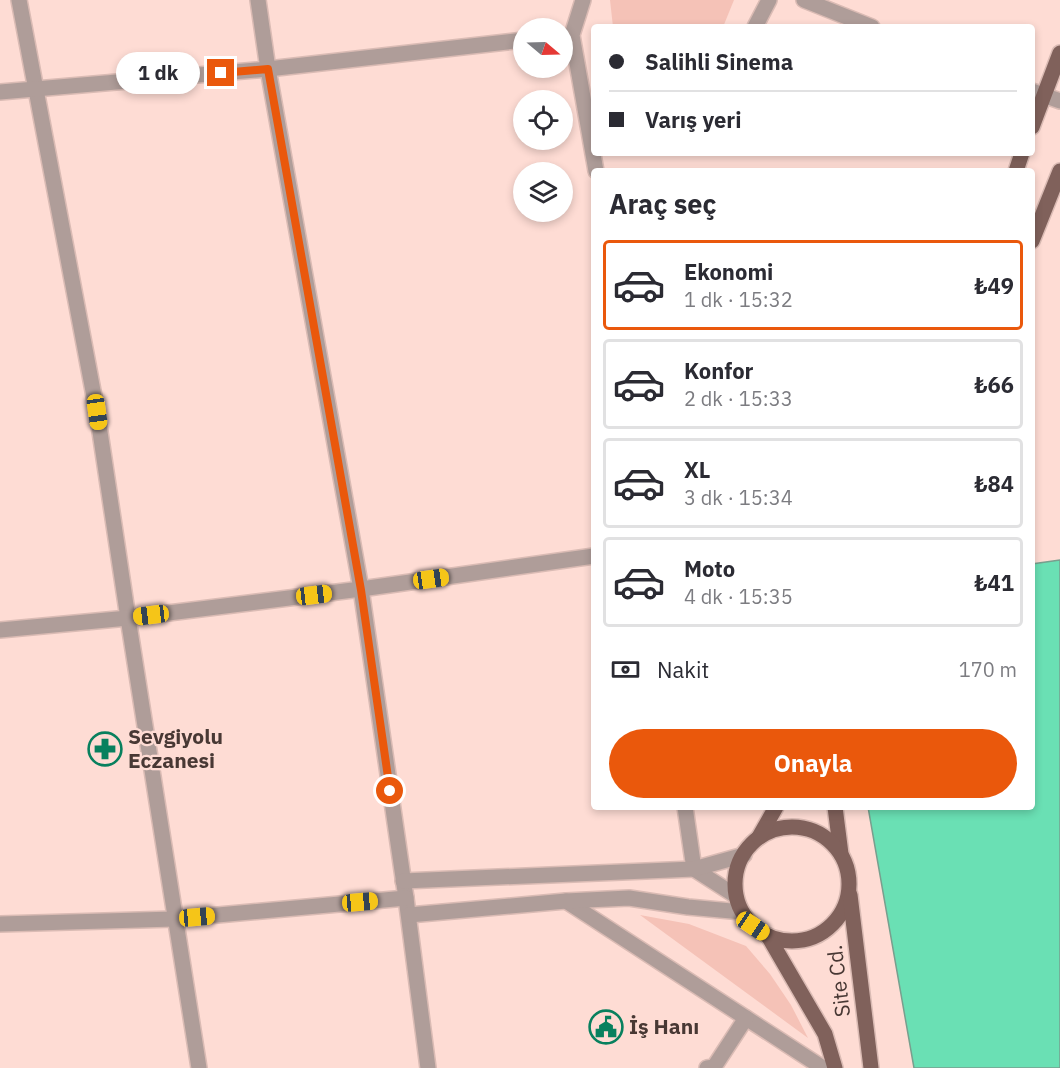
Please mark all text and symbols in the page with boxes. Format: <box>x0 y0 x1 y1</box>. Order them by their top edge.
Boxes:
north arrow <box>513 18 573 78</box>
map controls <box>513 18 573 222</box>
text: Salihli Sinema <box>645 47 793 76</box>
callout: 1 dk <box>116 52 200 94</box>
text: 1 dk <box>138 59 178 86</box>
route end <box>207 59 234 86</box>
button: locate <box>513 90 573 150</box>
text: Varış yeri <box>645 105 742 134</box>
button: layers <box>513 162 573 222</box>
text: Araç seç <box>609 186 716 221</box>
text: Ekonomi <box>684 257 773 286</box>
icon: car <box>612 258 666 312</box>
text: ₺49 <box>974 271 1014 300</box>
text: 1 dk · 15:32 <box>684 286 793 313</box>
text: Konfor <box>684 356 753 385</box>
icon: car <box>612 357 666 411</box>
text: ₺66 <box>974 370 1014 399</box>
text: 2 dk · 15:33 <box>684 385 793 412</box>
car <box>86 393 108 431</box>
text: XL <box>684 455 710 484</box>
icon: car <box>612 456 666 510</box>
text: ₺84 <box>974 469 1014 498</box>
text: 3 dk · 15:34 <box>684 484 793 511</box>
text: Moto <box>684 554 735 583</box>
icon: car <box>612 555 666 609</box>
car <box>412 568 450 590</box>
text: ₺41 <box>974 568 1014 597</box>
text: 4 dk · 15:35 <box>684 583 793 610</box>
car <box>295 584 333 606</box>
car <box>132 604 170 626</box>
icon: cash <box>609 653 642 686</box>
text: Nakit <box>657 655 709 684</box>
text: 170 m <box>959 656 1017 683</box>
place label: Sevgiyolu Eczanesi <box>128 722 223 774</box>
button: Onayla <box>609 729 1017 798</box>
pharmacy icon: Sevgiyolu Eczanesi <box>87 731 123 767</box>
route start <box>376 777 403 804</box>
car <box>341 891 379 913</box>
car <box>178 906 216 928</box>
car <box>733 908 773 944</box>
street label: Site Cd. <box>820 944 856 1019</box>
public building icon: İş Hanı <box>588 1009 624 1045</box>
place label: İş Hanı <box>629 1012 699 1040</box>

